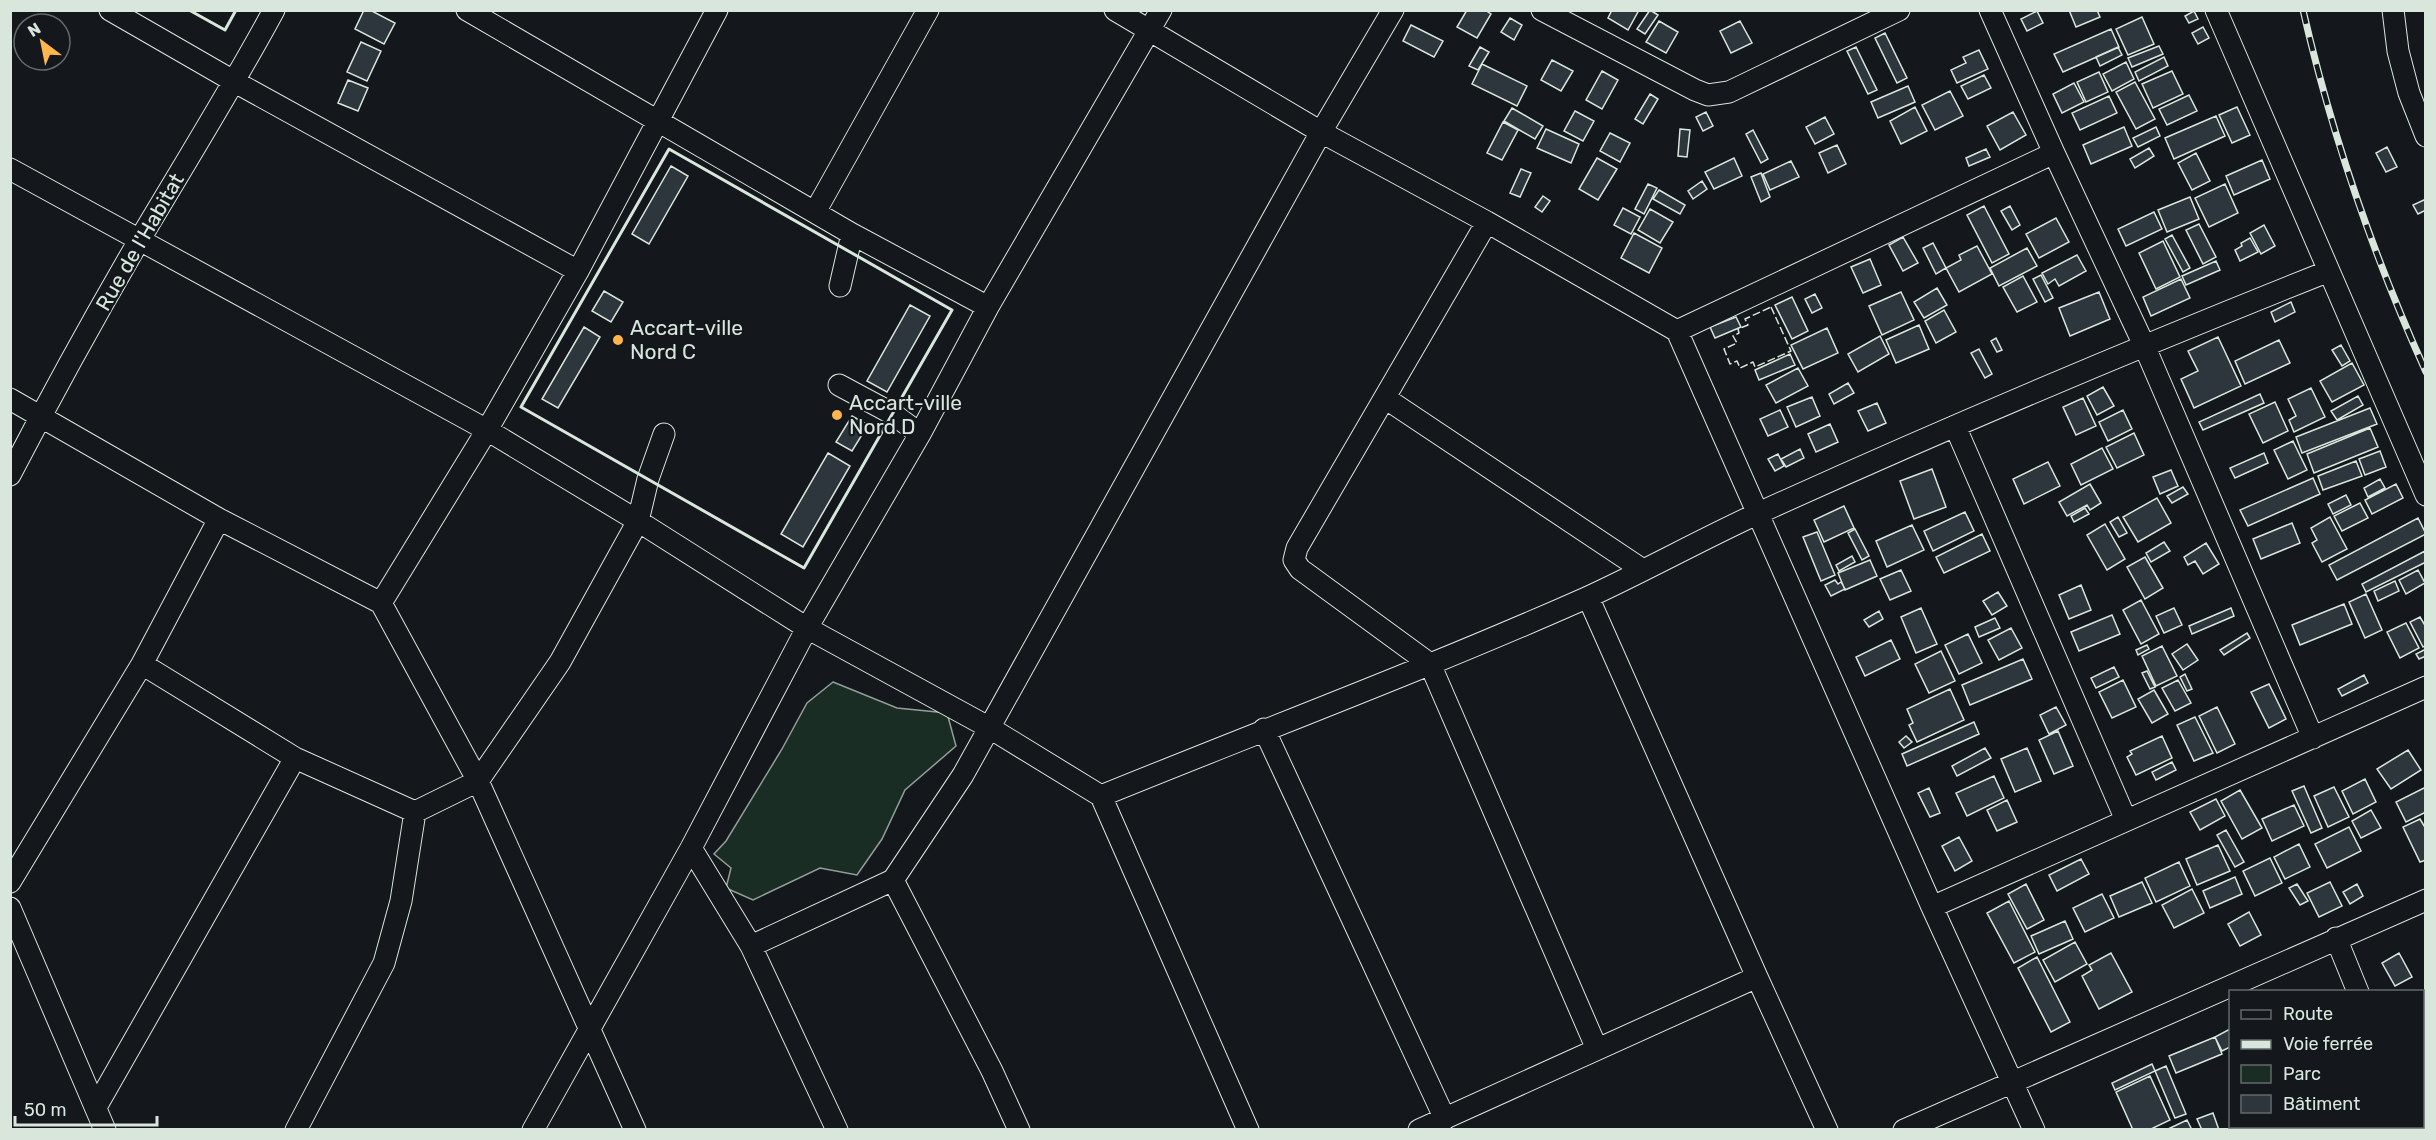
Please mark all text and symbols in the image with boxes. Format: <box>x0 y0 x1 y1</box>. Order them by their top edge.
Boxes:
north arrow <box>12 12 72 72</box>
text: N <box>24 19 44 41</box>
street label: Rue de l'Habitat <box>90 169 189 315</box>
place label: Accart-ville Nord C <box>630 315 743 364</box>
marker: Accart-ville Nord C <box>611 333 625 347</box>
place label: Accart-ville Nord D <box>849 390 962 439</box>
marker: Accart-ville Nord D <box>830 408 844 422</box>
legend <box>2229 990 2424 1128</box>
text: Route <box>2283 1003 2333 1025</box>
text: Voie ferrée <box>2283 1033 2373 1055</box>
text: Parc <box>2283 1063 2321 1085</box>
scale bar <box>15 1089 158 1127</box>
text: Bâtiment <box>2283 1093 2360 1115</box>
text: 50 m <box>24 1099 67 1121</box>

